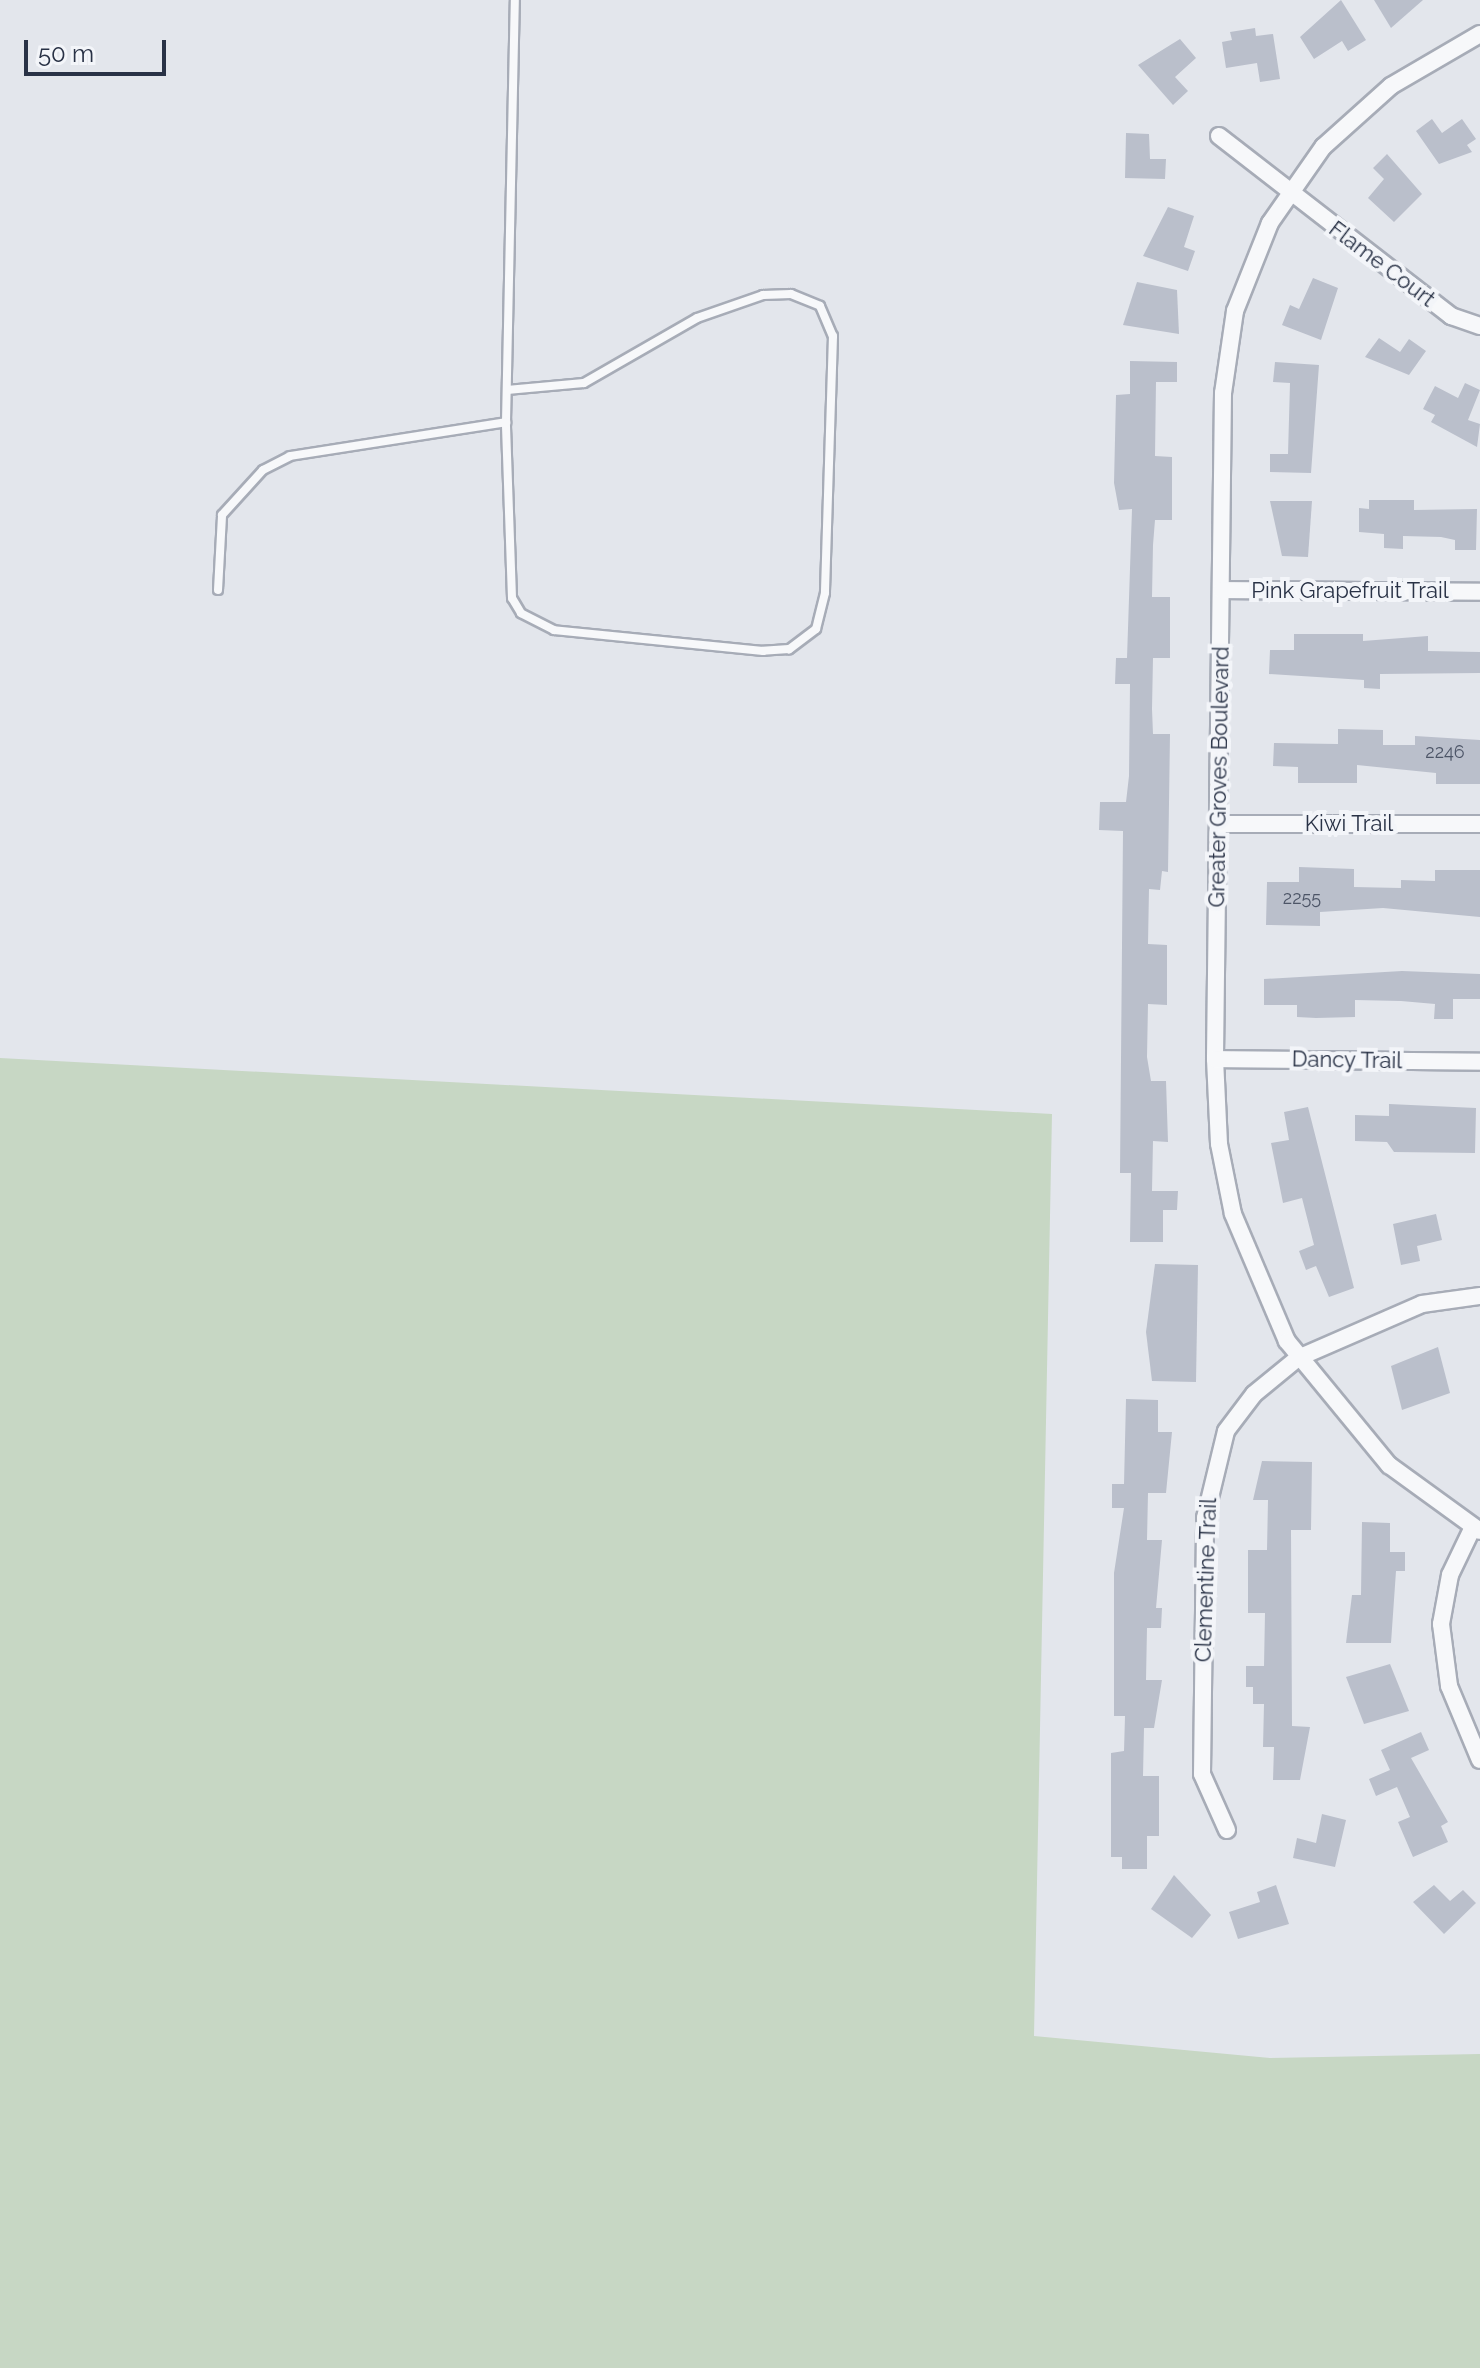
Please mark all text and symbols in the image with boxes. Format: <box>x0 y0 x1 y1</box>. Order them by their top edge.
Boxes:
scale bar <box>28 24 170 74</box>
text: 50 m <box>38 39 94 68</box>
street label: Flame Court <box>1324 216 1440 312</box>
street label: Pink Grapefruit Trail <box>1251 578 1449 604</box>
street label: Greater Groves Boulevard <box>1204 646 1234 908</box>
house number: 2246 <box>1425 741 1465 763</box>
street label: Kiwi Trail <box>1304 811 1394 837</box>
house number: 2255 <box>1283 887 1321 909</box>
street label: Dancy Trail <box>1291 1046 1403 1074</box>
street label: Clementine Trail <box>1190 1497 1222 1663</box>

